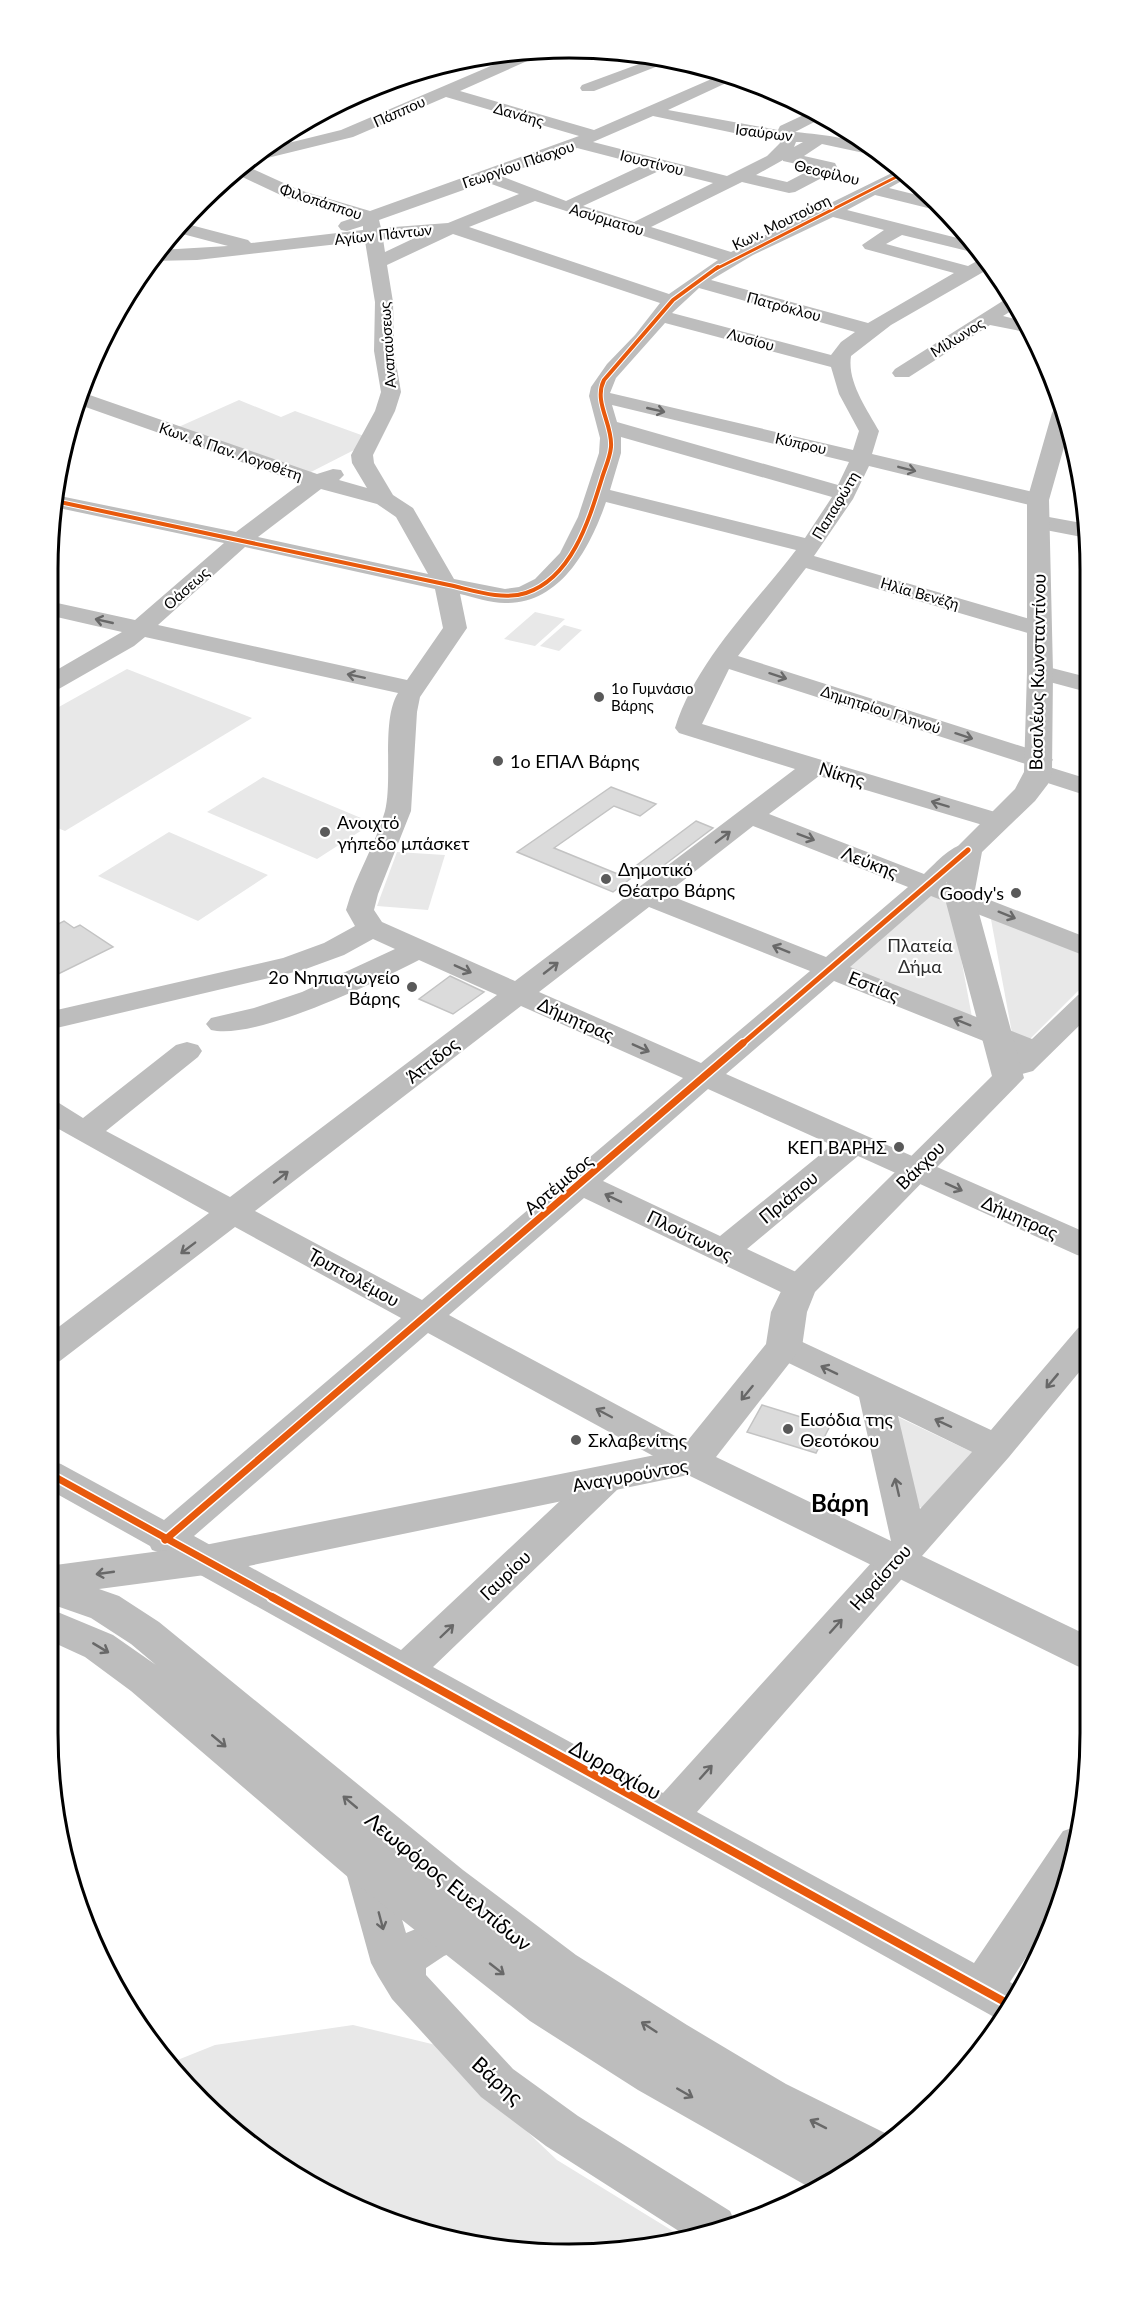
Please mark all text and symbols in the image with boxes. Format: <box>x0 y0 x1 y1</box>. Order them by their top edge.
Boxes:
street label: Πάππου <box>370 92 428 130</box>
street label: Δανάης <box>492 98 546 130</box>
street label: Ισαύρων <box>734 120 794 144</box>
street label: Γεωργίου Πάσχου <box>460 136 576 192</box>
street label: Ιουστίνου <box>618 145 686 179</box>
street label: Θεοφίλου <box>792 156 862 188</box>
street label: Φιλοπάππου <box>277 179 365 223</box>
street label: Κων. Μουτούση <box>729 190 833 254</box>
street label: Ασύρματου <box>568 199 646 239</box>
street label: Αγίων Πάντων <box>333 220 433 248</box>
street label: Πατρόκλου <box>745 287 823 325</box>
street label: Αναπαύσεως <box>375 301 399 389</box>
street label: Μίλωνος <box>927 313 987 361</box>
street label: Λυσίου <box>725 324 777 354</box>
one-way arrow <box>646 404 665 416</box>
street label: Κων. & Παν. Λογοθέτη <box>157 418 305 484</box>
street label: Κύπρου <box>774 428 828 458</box>
one-way arrow <box>898 463 917 475</box>
street label: Παπαφώτη <box>808 468 862 542</box>
street label: Οάσεως <box>160 563 212 613</box>
street label: Ηλία Βενέζη <box>879 573 961 613</box>
street label: Βασιλέως Κωνσταντίνου <box>1024 573 1050 771</box>
one-way arrow <box>95 614 114 626</box>
one-way arrow <box>347 670 366 681</box>
one-way arrow <box>768 672 787 683</box>
place label: 1ο Γυμνάσιο Βάρης <box>611 679 693 714</box>
street label: Δημητρίου Γληνού <box>819 681 943 737</box>
marker: 1ο Γυμνάσιο Βάρης <box>592 690 606 704</box>
one-way arrow <box>954 731 973 742</box>
place label: 1ο ΕΠΑΛ Βάρης <box>510 750 640 772</box>
marker: 1ο ΕΠΑΛ Βάρης <box>491 754 505 768</box>
street label: Νίκης <box>817 757 868 791</box>
one-way arrow <box>931 798 950 809</box>
place label: Ανοιχτό γήπεδο μπάσκετ <box>337 811 470 854</box>
marker: Ανοιχτό γήπεδο μπάσκετ <box>318 825 332 839</box>
one-way arrow <box>715 831 731 843</box>
one-way arrow <box>796 832 815 843</box>
street label: Λεύκης <box>839 841 902 883</box>
place label: Δημοτικό Θέατρο Βάρης <box>618 858 736 901</box>
marker: Δημοτικό Θέατρο Βάρης <box>599 872 613 886</box>
place label: Goody's <box>940 882 1004 904</box>
marker: Goody's <box>1009 886 1023 900</box>
one-way arrow <box>998 910 1016 921</box>
park label: Πλατεία Δήμα <box>887 934 953 977</box>
one-way arrow <box>773 943 791 954</box>
one-way arrow <box>543 961 559 974</box>
one-way arrow <box>453 964 472 975</box>
place label: 2ο Νηπιαγωγείο Βάρης <box>268 966 401 1009</box>
street label: Εστίας <box>845 966 903 1006</box>
marker: 2ο Νηπιαγωγείο Βάρης <box>405 980 419 994</box>
street label: Δήμητρας <box>535 993 618 1046</box>
one-way arrow <box>954 1016 972 1027</box>
street label: Άττιδος <box>401 1032 463 1088</box>
one-way arrow <box>632 1043 650 1055</box>
place label: ΚΕΠ ΒΑΡΗΣ <box>787 1136 887 1158</box>
street label: Βάκχου <box>891 1136 949 1194</box>
marker: ΚΕΠ ΒΑΡΗΣ <box>892 1140 906 1154</box>
street label: Αρτέμιδος <box>519 1149 597 1219</box>
street label: Πριάπου <box>754 1166 822 1228</box>
one-way arrow <box>272 1170 288 1183</box>
one-way arrow <box>944 1182 962 1193</box>
street label: Δήμητρας <box>979 1191 1062 1244</box>
one-way arrow <box>605 1192 623 1204</box>
street label: Πλούτωνος <box>644 1205 737 1265</box>
one-way arrow <box>180 1242 196 1254</box>
street label: Τριπτολέμου <box>305 1243 403 1311</box>
one-way arrow <box>821 1363 839 1375</box>
one-way arrow <box>1045 1373 1059 1388</box>
one-way arrow <box>740 1385 753 1401</box>
one-way arrow <box>595 1407 613 1418</box>
place label: Εισόδια της Θεοτόκου <box>800 1408 894 1451</box>
one-way arrow <box>934 1417 952 1429</box>
marker: Εισόδια της Θεοτόκου <box>781 1422 795 1436</box>
place label: Σκλαβενίτης <box>588 1429 688 1451</box>
marker: Σκλαβενίτης <box>569 1433 583 1447</box>
street label: Αναγυρούντος <box>571 1454 690 1496</box>
one-way arrow <box>891 1477 902 1497</box>
district label: Βάρη <box>811 1488 869 1517</box>
street label: Ηφαίστου <box>845 1539 915 1615</box>
street label: Γαυρίου <box>475 1545 535 1605</box>
one-way arrow <box>96 1568 115 1579</box>
one-way arrow <box>829 1619 843 1634</box>
one-way arrow <box>439 1623 454 1638</box>
one-way arrow <box>92 1643 109 1655</box>
one-way arrow <box>211 1734 226 1748</box>
street label: Δυρραχίου <box>566 1734 666 1804</box>
one-way arrow <box>699 1765 713 1780</box>
one-way arrow <box>342 1795 358 1808</box>
street label: Λεωφόρος Ευελπίδων <box>361 1806 537 1956</box>
one-way arrow <box>375 1911 387 1930</box>
one-way arrow <box>488 1963 504 1976</box>
one-way arrow <box>641 2020 658 2032</box>
street label: Βάρης <box>467 2051 529 2109</box>
one-way arrow <box>676 2087 693 2099</box>
one-way arrow <box>809 2117 827 2129</box>

